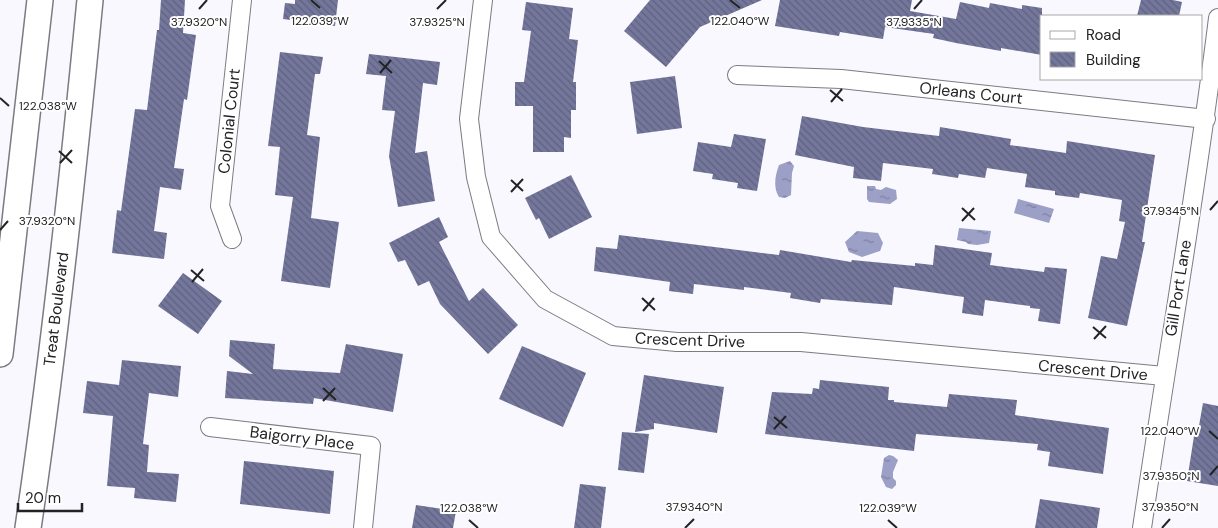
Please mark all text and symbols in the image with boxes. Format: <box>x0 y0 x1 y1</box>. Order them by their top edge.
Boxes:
text: 122.039°W <box>291 13 349 29</box>
text: 122.040°W <box>711 13 770 29</box>
text: 37.9320°N <box>171 14 227 30</box>
text: 37.9325°N <box>409 14 465 30</box>
text: 37.9335°N <box>886 14 942 30</box>
legend <box>1040 15 1203 80</box>
text: Road <box>1086 25 1121 45</box>
text: Building <box>1086 50 1141 70</box>
street label: Colonial Court <box>213 67 245 175</box>
street label: Orleans Court <box>918 77 1024 109</box>
text: 122.038°W <box>19 98 77 114</box>
text: 37.9345°N <box>1143 203 1199 219</box>
text: 37.9320°N <box>19 213 75 229</box>
street label: Gill Port Lane <box>1160 238 1196 338</box>
street label: Treat Boulevard <box>39 251 73 367</box>
street label: Crescent Drive <box>635 328 745 352</box>
street label: Crescent Drive <box>1037 355 1149 385</box>
street label: Baigorry Place <box>249 421 355 455</box>
text: 122.040°W <box>1141 423 1200 439</box>
text: 37.9350°N <box>1143 468 1199 484</box>
scale bar <box>18 480 81 512</box>
text: 20 m <box>25 488 61 508</box>
text: 37.9340°N <box>666 499 722 515</box>
text: 37.9350°N <box>1142 499 1198 515</box>
text: 122.038°W <box>440 500 498 516</box>
text: 122.039°W <box>859 500 917 516</box>

